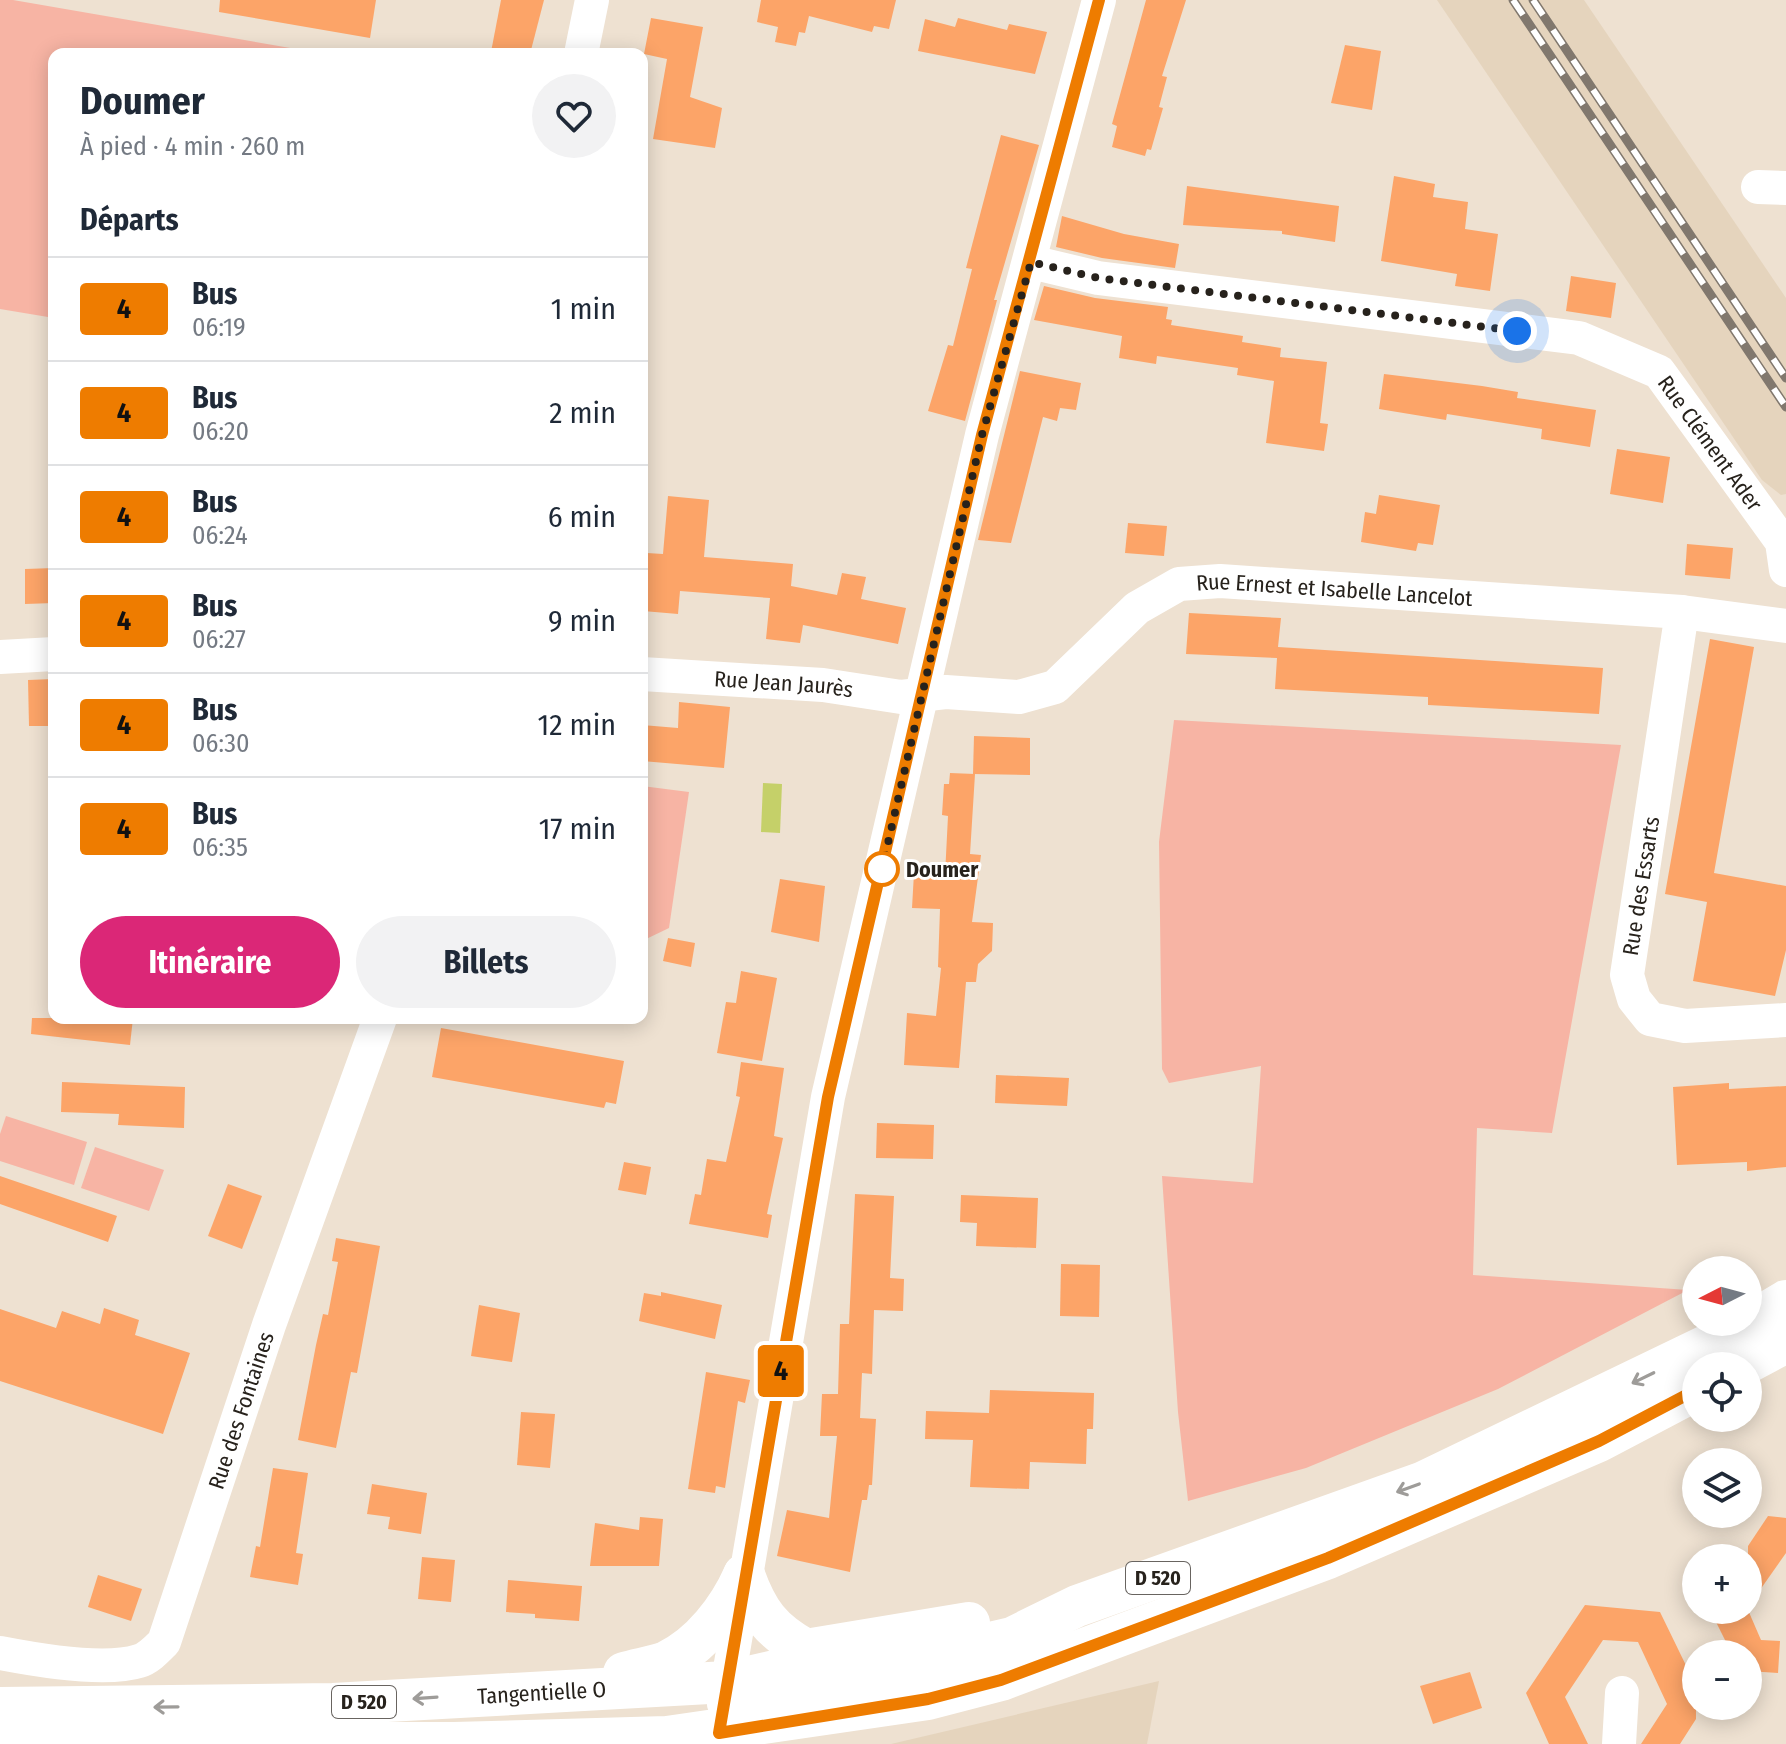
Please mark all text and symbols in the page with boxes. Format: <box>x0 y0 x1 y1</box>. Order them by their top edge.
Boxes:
button: heart <box>532 74 616 158</box>
text: Doumer <box>80 78 205 124</box>
text: À pied · 4 min · 260 m <box>80 131 305 162</box>
text: Départs <box>80 202 179 238</box>
text: Bus <box>192 276 237 312</box>
text: 1 min <box>551 291 616 327</box>
text: 4 <box>117 292 131 325</box>
your location <box>1497 311 1537 351</box>
text: 06:19 <box>192 312 246 343</box>
street label: Rue Clément Ader <box>1652 370 1769 516</box>
text: Bus <box>192 380 237 416</box>
text: 2 min <box>549 395 616 431</box>
text: 4 <box>117 396 131 429</box>
text: 06:20 <box>192 416 249 447</box>
text: Bus <box>192 484 237 520</box>
text: 6 min <box>548 499 616 535</box>
text: 4 <box>117 500 131 533</box>
text: 06:24 <box>192 520 247 551</box>
street label: Rue Ernest et Isabelle Lancelot <box>1195 567 1474 611</box>
text: Bus <box>192 588 237 624</box>
text: 9 min <box>548 603 616 639</box>
text: 4 <box>117 604 131 637</box>
text: 06:27 <box>192 624 246 655</box>
street label: Rue Jean Jaurès <box>713 665 855 703</box>
text: Bus <box>192 692 237 728</box>
text: 12 min <box>538 707 616 743</box>
text: 4 <box>117 708 131 741</box>
text: 06:30 <box>192 728 249 759</box>
text: Bus <box>192 796 237 832</box>
text: 17 min <box>539 811 616 847</box>
text: 4 <box>117 812 131 845</box>
street label: Rue des Essarts <box>1617 815 1665 957</box>
text: 06:35 <box>192 832 248 863</box>
marker: Doumer <box>865 852 899 886</box>
place label: Doumer <box>906 856 979 883</box>
button: Itinéraire <box>80 916 340 1008</box>
button: Billets <box>356 916 616 1008</box>
north arrow <box>1682 1256 1762 1336</box>
map controls <box>1682 1256 1762 1720</box>
street label: Rue des Fontaines <box>202 1328 279 1493</box>
line badge: 4 <box>755 1345 807 1397</box>
button: locate <box>1682 1352 1762 1432</box>
text: 4 <box>774 1354 788 1387</box>
one-way arrow <box>1632 1370 1656 1386</box>
button: layers <box>1682 1448 1762 1528</box>
one-way arrow <box>1396 1482 1421 1496</box>
button: + <box>1682 1544 1762 1624</box>
road number: D 520 <box>1126 1562 1190 1594</box>
button: − <box>1682 1640 1762 1720</box>
street label: Tangentielle O <box>477 1675 607 1709</box>
road number: D 520 <box>332 1686 396 1718</box>
one-way arrow <box>412 1691 439 1706</box>
one-way arrow <box>153 1699 180 1714</box>

